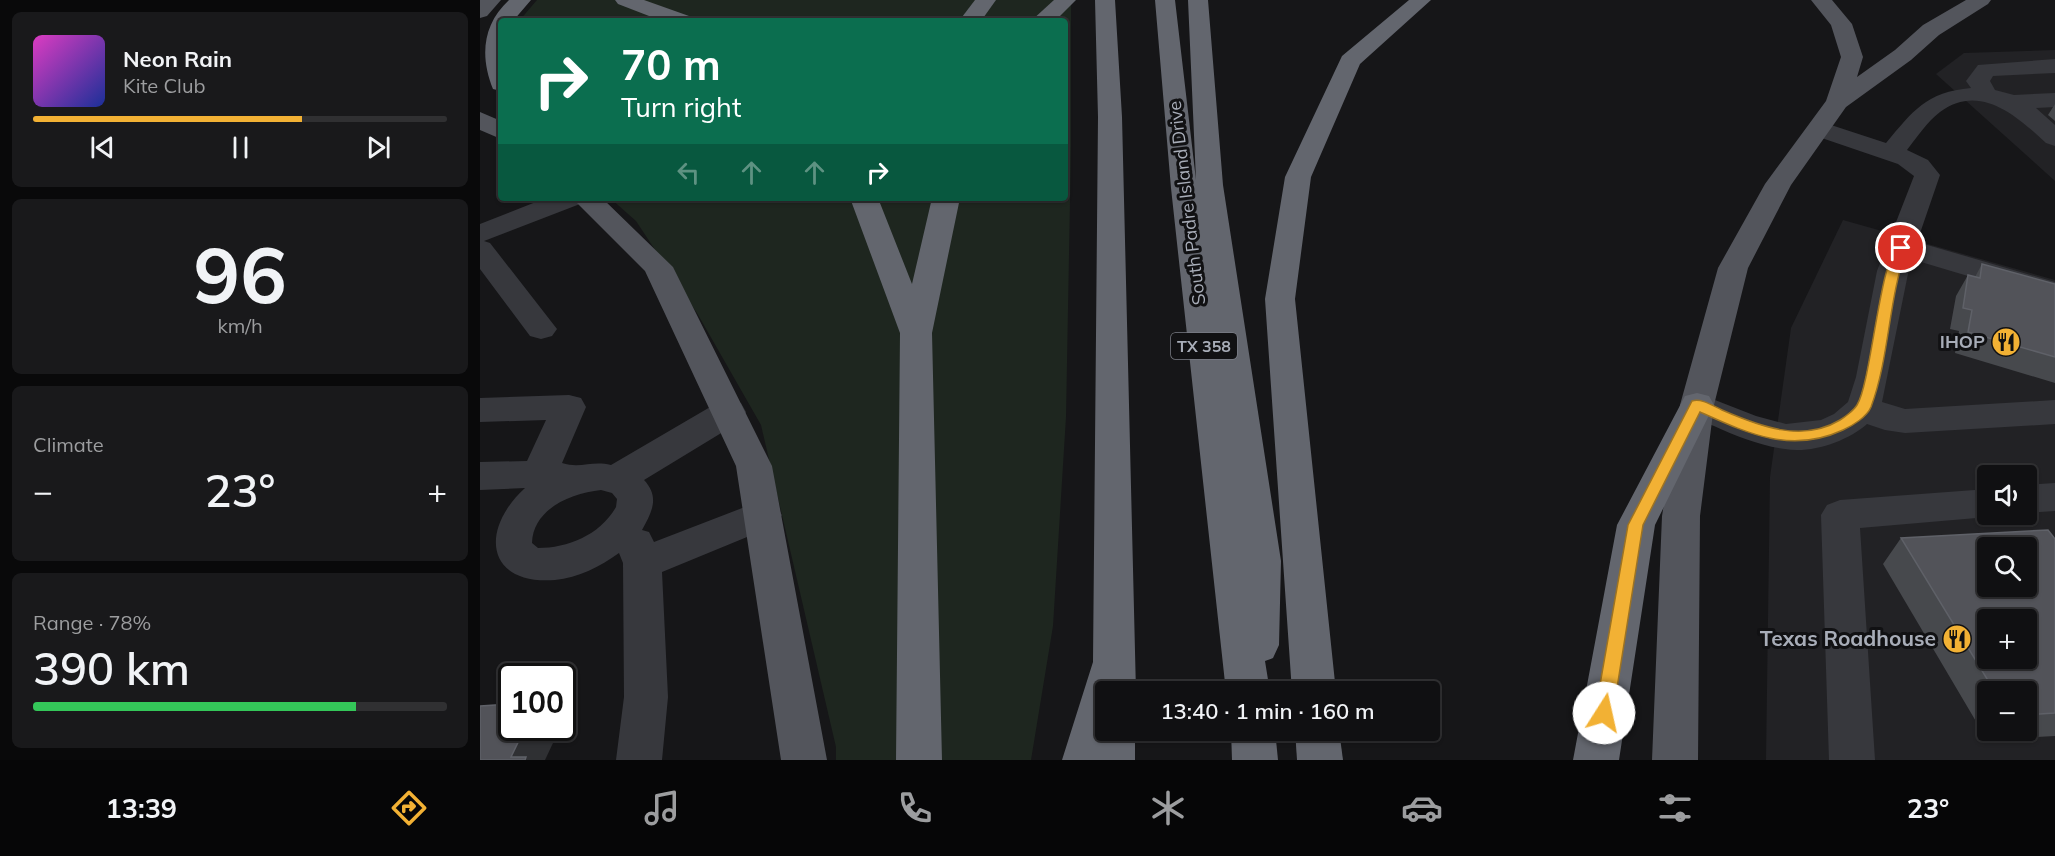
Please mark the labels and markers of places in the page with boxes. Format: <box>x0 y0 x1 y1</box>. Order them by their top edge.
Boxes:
pin <box>1875 222 1926 273</box>
restaurant icon: IHOP <box>1990 326 2022 358</box>
place label: IHOP <box>1940 330 1985 353</box>
restaurant icon: Texas Roadhouse <box>1941 623 1973 655</box>
place label: Texas Roadhouse <box>1760 625 1936 651</box>

